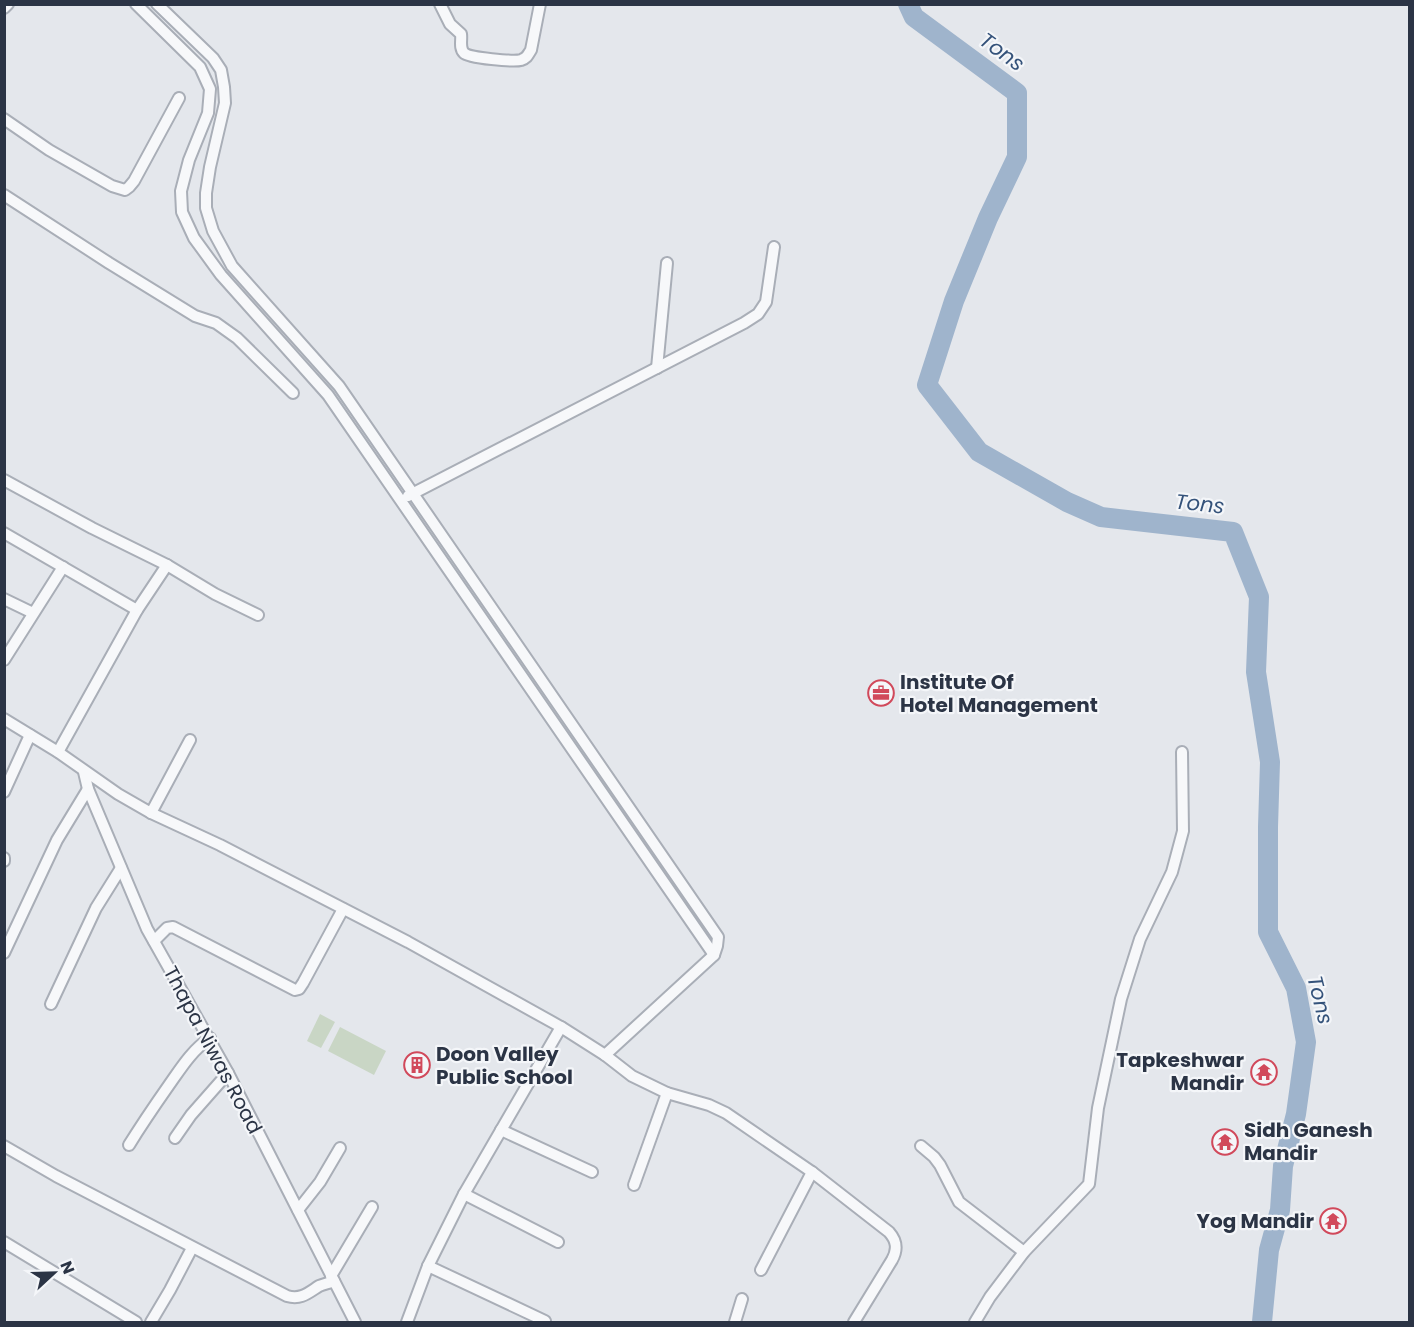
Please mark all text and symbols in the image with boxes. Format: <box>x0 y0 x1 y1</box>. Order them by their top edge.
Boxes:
water label: Tons <box>974 25 1031 78</box>
water label: Tons <box>1174 487 1226 520</box>
place label: Institute Of Hotel Management <box>900 668 1098 719</box>
office icon: Institute Of Hotel Management <box>866 678 896 708</box>
street label: Thapa Niwas Road <box>157 961 269 1139</box>
water label: Tons <box>1300 973 1341 1027</box>
place label: Doon Valley Public School <box>436 1040 573 1091</box>
place label: Tapkeshwar Mandir <box>1116 1046 1244 1097</box>
building icon: Doon Valley Public School <box>402 1050 432 1080</box>
temple icon: Tapkeshwar Mandir <box>1249 1057 1279 1087</box>
place label: Sidh Ganesh Mandir <box>1244 1116 1373 1167</box>
temple icon: Sidh Ganesh Mandir <box>1210 1127 1240 1157</box>
temple icon: Yog Mandir <box>1318 1206 1348 1236</box>
place label: Yog Mandir <box>1197 1207 1314 1235</box>
north arrow <box>24 1243 84 1303</box>
text: N <box>55 1258 80 1277</box>

